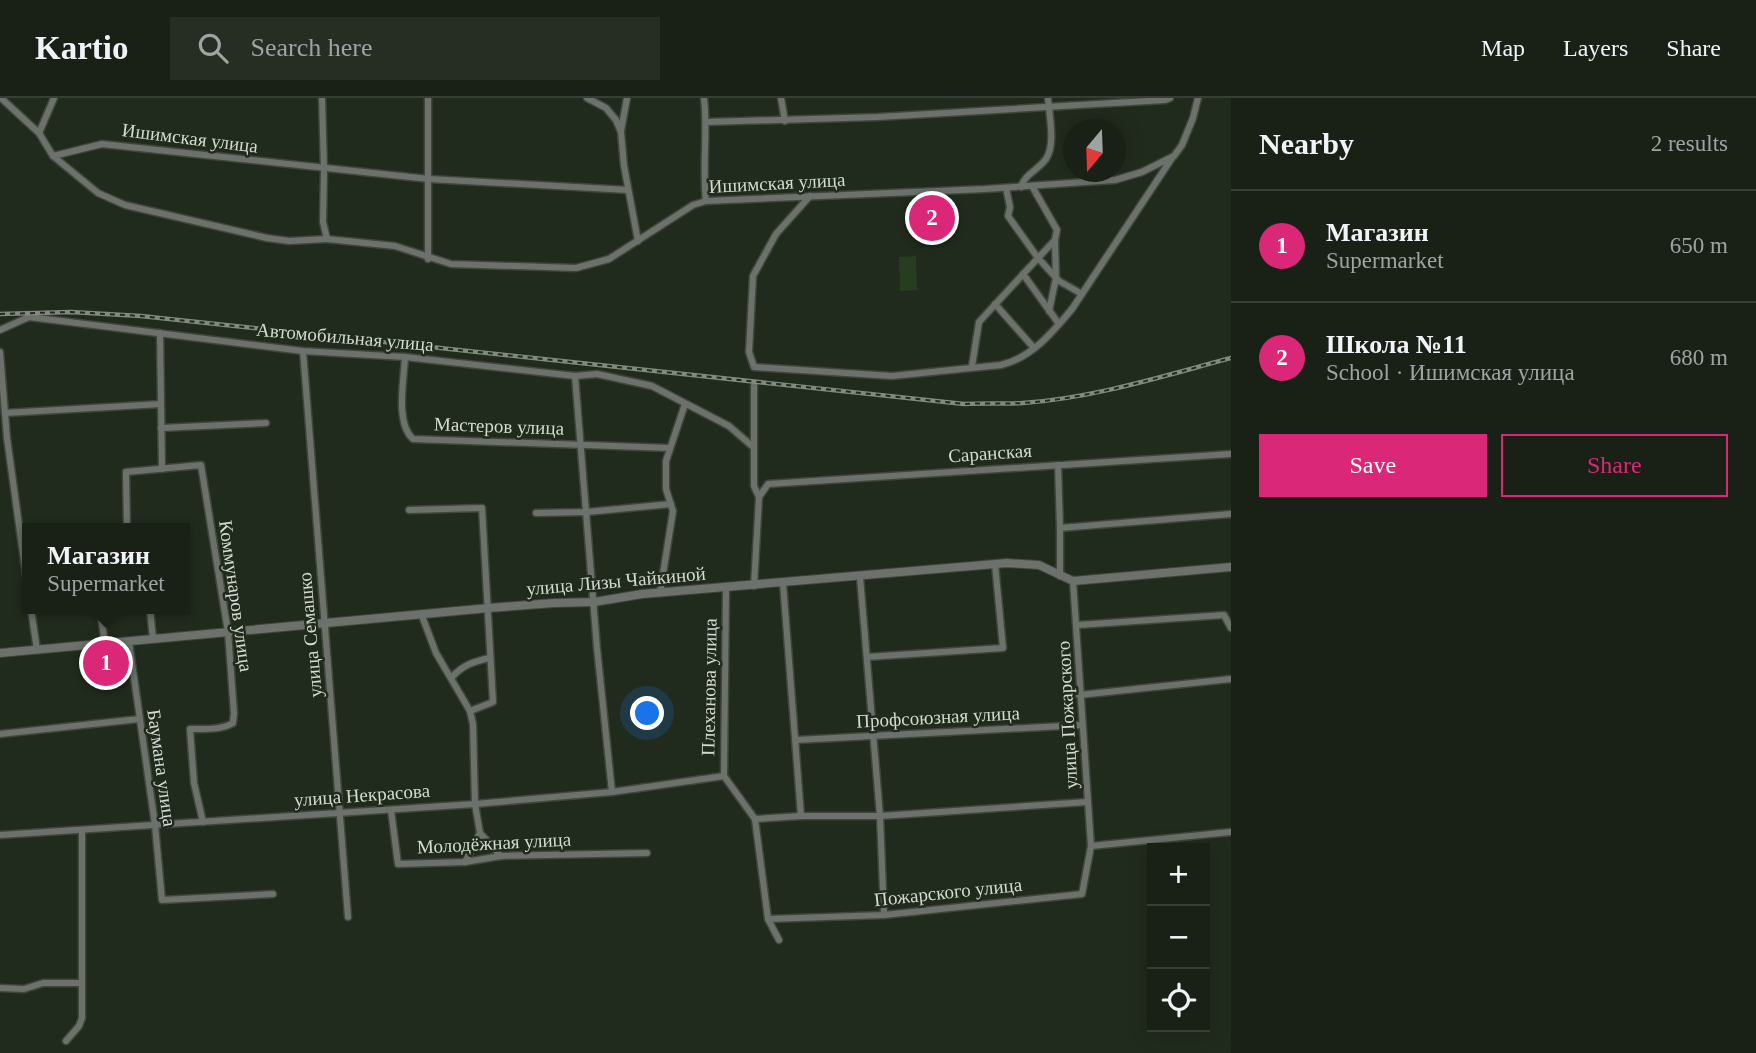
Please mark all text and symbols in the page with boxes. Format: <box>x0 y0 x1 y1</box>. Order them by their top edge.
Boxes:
search box <box>170 17 660 80</box>
icon: search <box>194 29 232 67</box>
text: Kartio <box>35 30 128 66</box>
text: Search here <box>250 33 372 62</box>
text: Map <box>1481 35 1525 61</box>
text: Layers <box>1563 35 1628 61</box>
text: Share <box>1666 35 1721 61</box>
street label: Ишимская улица <box>121 119 260 157</box>
north arrow <box>1063 119 1126 182</box>
text: Nearby <box>1259 127 1354 160</box>
text: 2 results <box>1651 131 1728 156</box>
street label: Ишимская улица <box>708 169 846 197</box>
pin: 2 <box>909 192 955 244</box>
text: Магазин <box>1326 218 1429 247</box>
text: 1 <box>1276 233 1288 258</box>
text: 650 m <box>1670 233 1728 258</box>
text: Supermarket <box>1326 248 1444 273</box>
street label: Автомобильная улица <box>255 319 435 355</box>
text: Школа №11 <box>1326 330 1467 359</box>
text: 2 <box>1276 345 1288 370</box>
text: 680 m <box>1670 345 1728 370</box>
text: School · Ишимская улица <box>1326 360 1575 385</box>
street label: Мастеров улица <box>434 413 565 439</box>
button: Save <box>1259 434 1487 497</box>
button: Share <box>1501 434 1728 497</box>
street label: Саранская <box>947 440 1033 466</box>
street label: Коммунаров улица <box>215 519 257 674</box>
popup <box>22 523 190 614</box>
text: Магазин <box>47 541 150 570</box>
street label: улица Лизы Чайкиной <box>525 563 707 599</box>
text: Supermarket <box>47 571 165 596</box>
street label: улица Семашко <box>294 571 326 699</box>
street label: Плеханова улица <box>697 617 721 756</box>
pin: 1 <box>83 637 129 689</box>
street label: улица Пожарского <box>1053 640 1081 790</box>
your location <box>630 696 664 730</box>
street label: Профсоюзная улица <box>856 702 1021 732</box>
street label: Баумана улица <box>143 708 181 829</box>
street label: улица Некрасова <box>293 780 431 810</box>
street label: Молодёжная улица <box>416 828 572 858</box>
map controls <box>1147 843 1210 1032</box>
button: + <box>1147 843 1210 906</box>
street label: Пожарского улица <box>873 874 1023 910</box>
button: − <box>1147 906 1210 969</box>
button: locate <box>1147 969 1210 1032</box>

